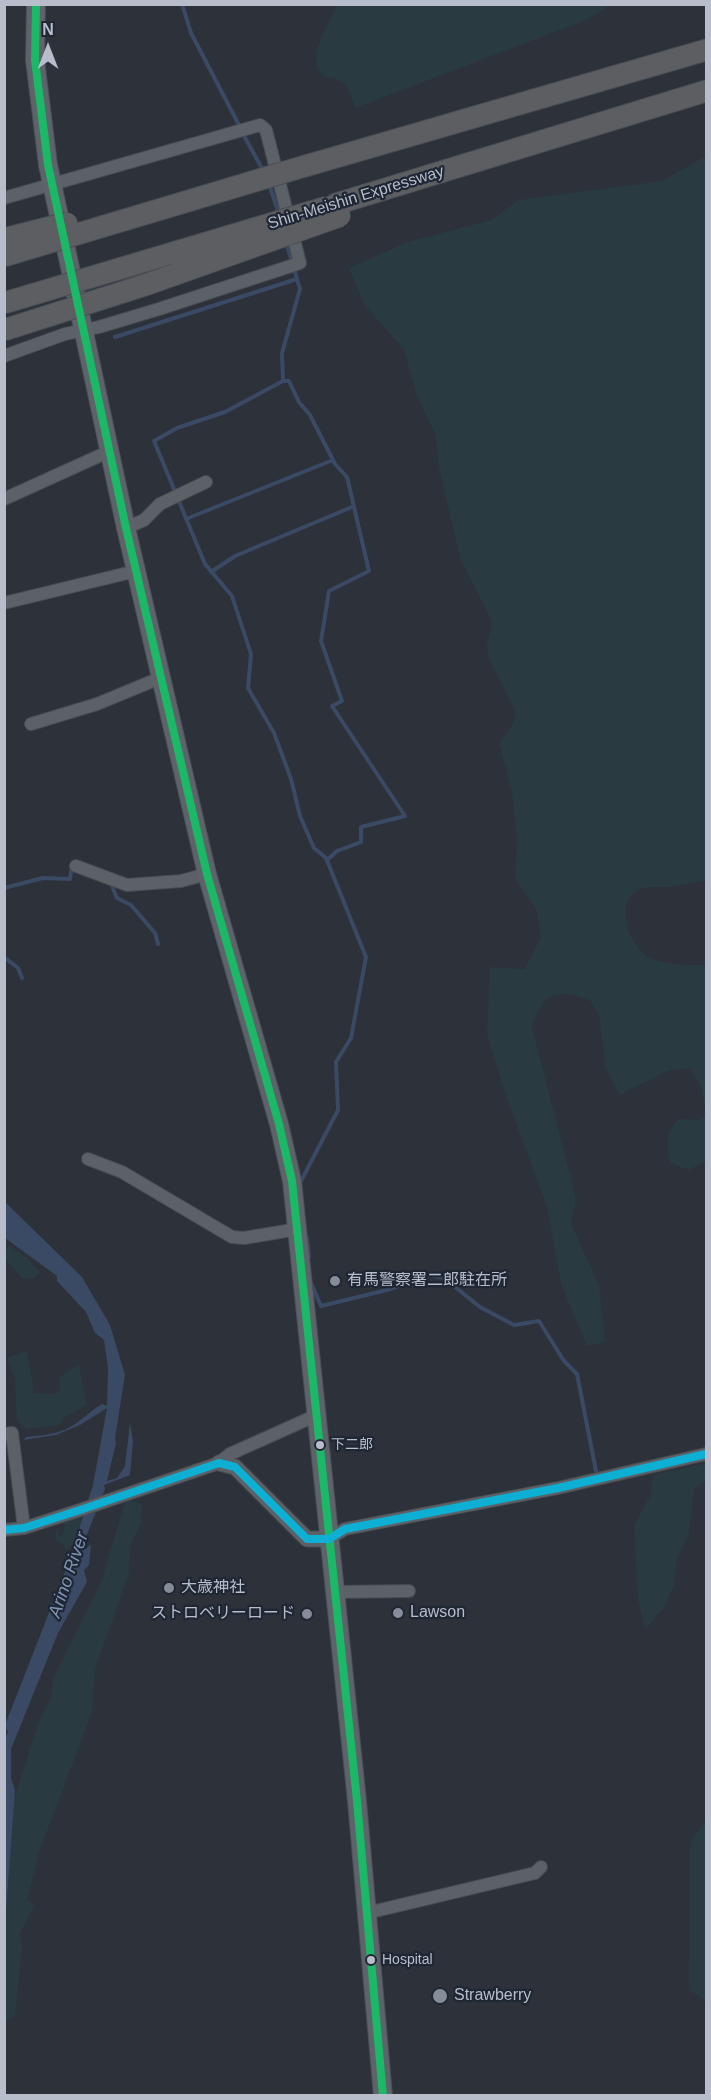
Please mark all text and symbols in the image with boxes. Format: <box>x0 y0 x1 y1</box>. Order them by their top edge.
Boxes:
north arrow <box>18 18 78 78</box>
text: N <box>42 21 54 38</box>
street label: Shin-Meishin Expressway <box>266 162 446 234</box>
place label: 有馬警察署二郎駐在所 <box>347 1271 507 1291</box>
marker: 有馬警察署二郎駐在所 <box>328 1274 342 1288</box>
place label: 下二郎 <box>331 1437 373 1453</box>
marker: 下二郎 <box>314 1439 326 1451</box>
water label: Arino River <box>44 1529 94 1621</box>
place label: 大歳神社 <box>181 1578 245 1598</box>
marker: 大歳神社 <box>162 1581 176 1595</box>
place label: Lawson <box>410 1603 465 1623</box>
place label: ストロベリーロード <box>151 1604 295 1624</box>
marker: Lawson <box>391 1606 405 1620</box>
marker: ストロベリーロード <box>300 1607 314 1621</box>
place label: Hospital <box>382 1952 433 1968</box>
marker: Hospital <box>365 1954 377 1966</box>
place label: Strawberry <box>454 1986 531 2006</box>
marker: Strawberry <box>431 1987 449 2005</box>

